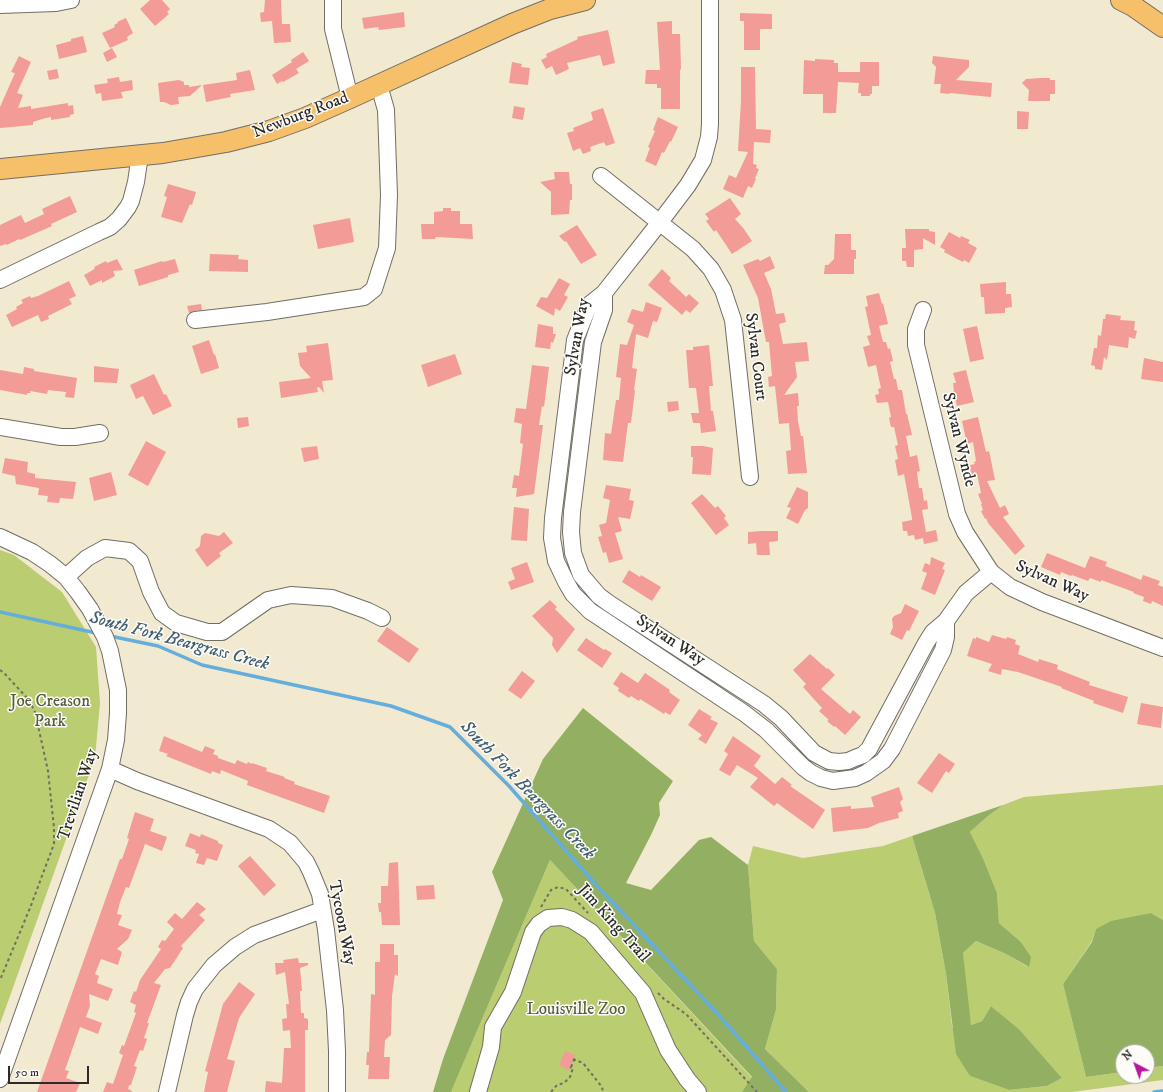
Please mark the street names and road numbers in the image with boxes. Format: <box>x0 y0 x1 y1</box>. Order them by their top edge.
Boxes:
street label: Newburg Road <box>250 88 352 144</box>
street label: Sylvan Way <box>561 297 595 377</box>
street label: Sylvan Court <box>739 312 771 402</box>
street label: Sylvan Wynde <box>936 391 980 489</box>
street label: Sylvan Way <box>1012 557 1092 607</box>
street label: Sylvan Way <box>632 611 708 671</box>
street label: Trevilian Way <box>55 747 103 843</box>
street label: Tycoon Way <box>323 879 359 967</box>
street label: Jim King Trail <box>572 881 654 967</box>

